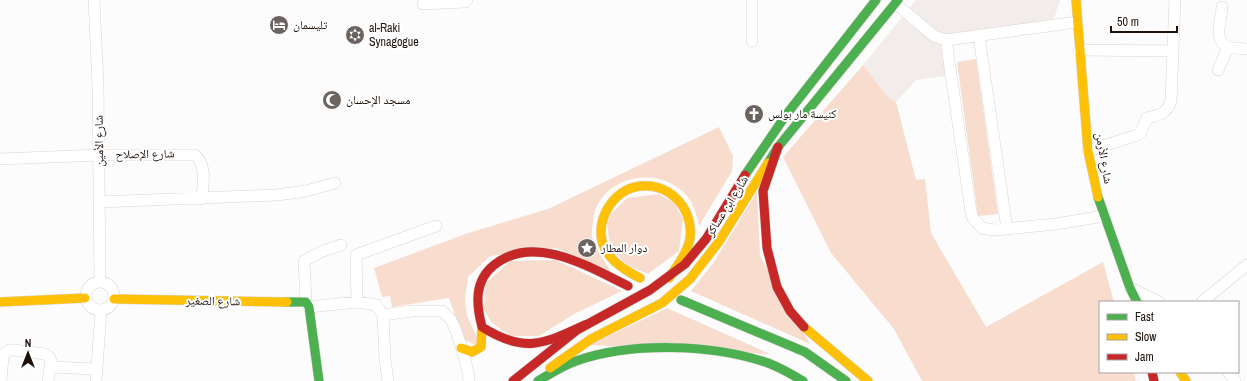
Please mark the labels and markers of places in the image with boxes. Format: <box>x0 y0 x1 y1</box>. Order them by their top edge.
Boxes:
hotel icon: تليسمان <box>268 14 290 36</box>
place label: تليسمان <box>293 17 328 33</box>
place label: al-Raki Synagogue <box>369 20 419 50</box>
synagogue icon: al-Raki Synagogue <box>344 24 366 46</box>
mosque icon: مسجد الإحسان <box>321 89 343 111</box>
place label: مسجد الإحسان <box>346 92 411 108</box>
church icon: كنيسة مار بولس <box>743 103 765 125</box>
place label: كنيسة مار بولس <box>768 106 836 122</box>
place icon: دوار المطار <box>576 237 598 259</box>
place label: دوار المطار <box>600 240 647 256</box>

